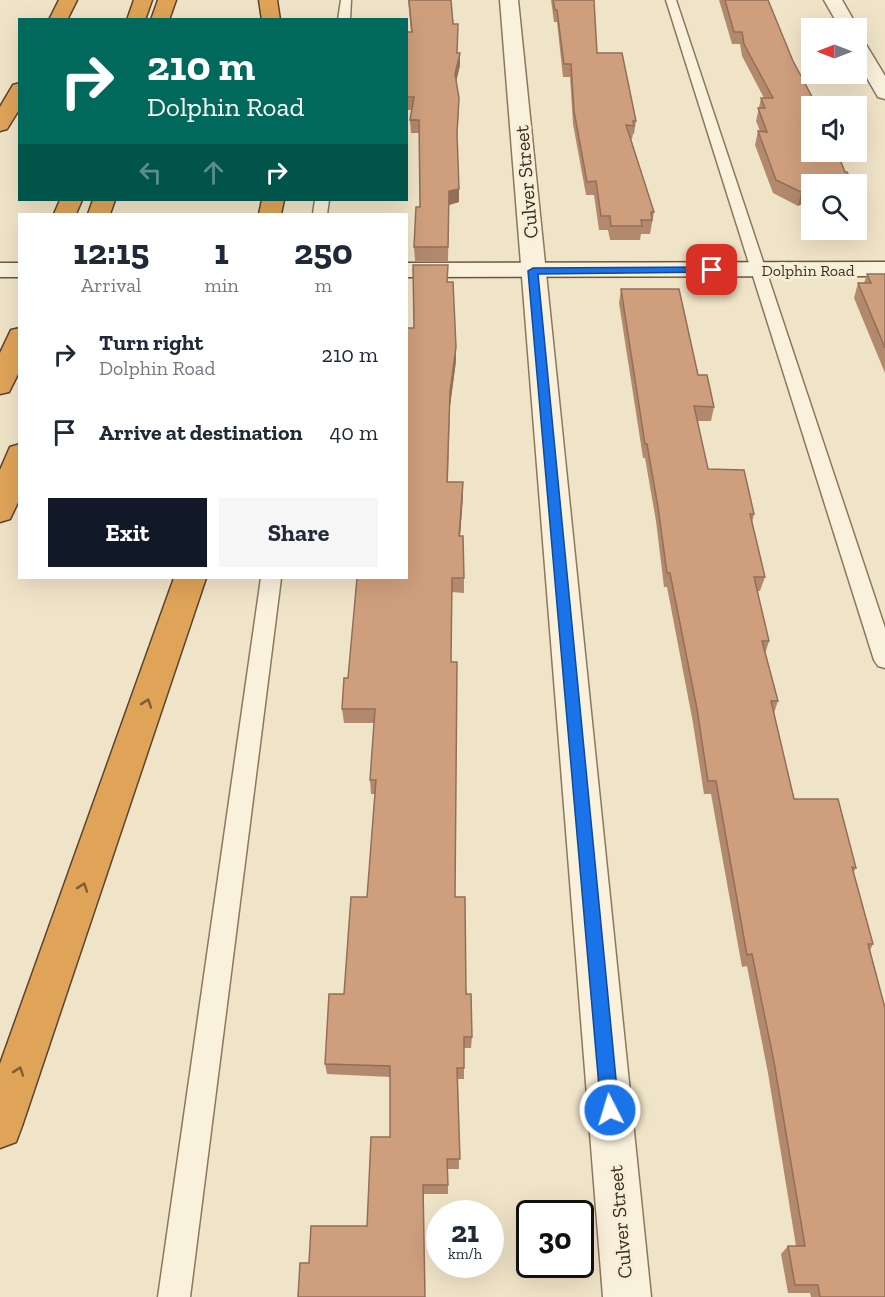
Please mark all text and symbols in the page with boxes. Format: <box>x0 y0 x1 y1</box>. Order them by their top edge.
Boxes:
north arrow <box>801 18 867 84</box>
map controls <box>801 18 867 240</box>
text: 210 m <box>147 40 255 91</box>
icon: right <box>48 42 126 120</box>
text: Dolphin Road <box>147 91 304 123</box>
button: sound <box>801 96 867 162</box>
street label: Culver Street <box>509 124 543 240</box>
icon: left <box>134 156 167 189</box>
icon: ahead <box>197 156 230 189</box>
icon: right <box>260 156 293 189</box>
button: search <box>801 174 867 240</box>
text: 12:15 <box>73 230 149 273</box>
text: 1 <box>214 230 229 273</box>
text: 250 <box>294 230 353 273</box>
pin <box>686 244 737 295</box>
icon: arrive <box>695 253 728 286</box>
street label: Dolphin Road <box>761 261 855 280</box>
text: Arrival <box>81 273 141 297</box>
text: min <box>204 273 239 297</box>
text: m <box>315 273 332 297</box>
text: Turn right <box>99 329 203 356</box>
icon: right <box>48 338 81 371</box>
text: 210 m <box>322 341 378 368</box>
text: Dolphin Road <box>99 356 215 380</box>
icon: arrive <box>48 416 81 449</box>
text: Arrive at destination <box>99 419 302 446</box>
text: 40 m <box>329 419 378 446</box>
button: Exit <box>48 498 207 567</box>
button: Share <box>219 498 378 567</box>
one-way arrow <box>140 698 153 709</box>
one-way arrow <box>76 882 89 893</box>
one-way arrow <box>12 1066 25 1077</box>
position arrow <box>578 1078 642 1142</box>
street label: Culver Street <box>603 1164 637 1280</box>
speed limit sign: 30 <box>516 1200 594 1278</box>
text: 21 <box>451 1214 479 1250</box>
text: km/h <box>448 1245 482 1263</box>

